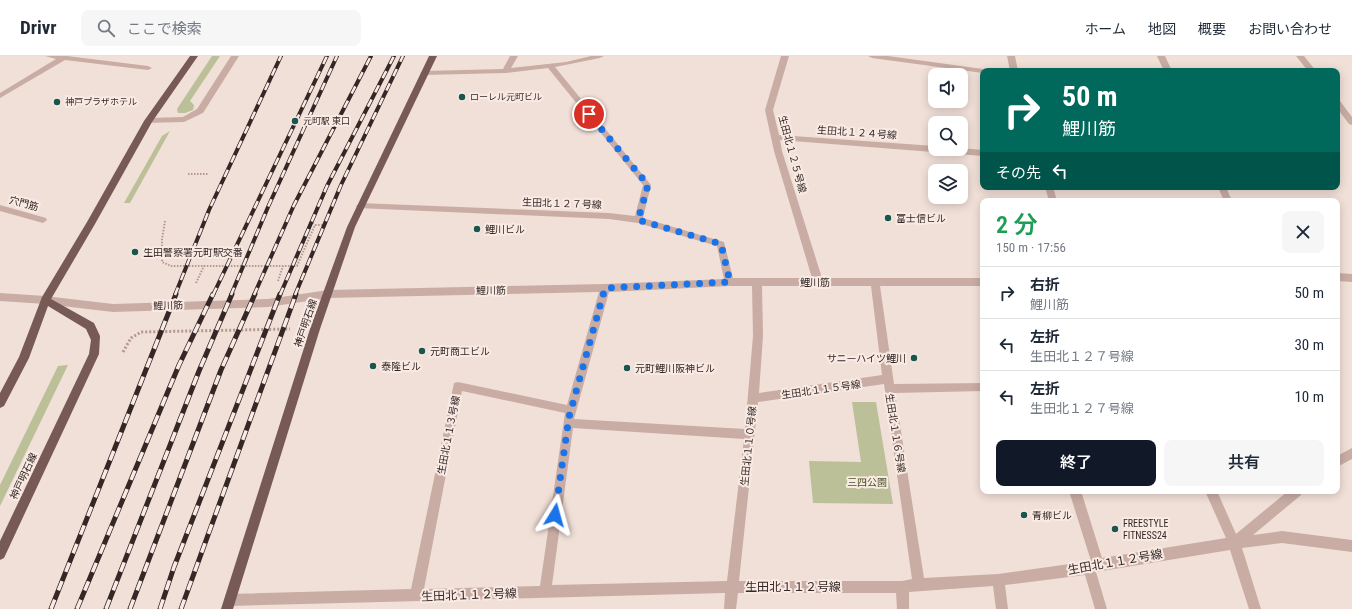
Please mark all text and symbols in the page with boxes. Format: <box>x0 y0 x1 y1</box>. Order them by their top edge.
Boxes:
search box <box>81 10 361 46</box>
text: Drivr <box>20 16 57 39</box>
icon: search <box>95 17 117 39</box>
text: ここで検索 <box>127 20 202 38</box>
text: ホーム <box>1084 21 1126 37</box>
text: 地図 <box>1148 21 1176 37</box>
text: 概要 <box>1198 21 1226 37</box>
text: お問い合わせ <box>1248 21 1332 37</box>
map controls <box>928 68 968 204</box>
button: sound <box>928 68 968 108</box>
text: 50 m <box>1062 80 1118 113</box>
icon: right <box>996 84 1048 136</box>
marker: ローレル元町ビル <box>457 92 467 102</box>
place label: ローレル元町ビル <box>470 92 542 102</box>
marker: 神戸プラザホテル <box>52 97 62 107</box>
place label: 神戸プラザホテル <box>65 97 137 107</box>
pin <box>572 97 606 131</box>
icon: arrive <box>578 103 600 125</box>
street label: 生田北１２５号線 <box>777 114 808 194</box>
marker: 元町駅 東口 <box>290 116 300 126</box>
place label: 元町駅 東口 <box>303 116 350 126</box>
button: search <box>928 116 968 156</box>
text: 鯉川筋 <box>1062 118 1116 139</box>
street label: 生田北１２４号線 <box>817 124 897 141</box>
icon: left <box>1049 160 1071 182</box>
button: layers <box>928 164 968 204</box>
text: その先 <box>996 164 1041 182</box>
street label: 穴門筋 <box>8 194 40 213</box>
street label: 生田北１２７号線 <box>522 197 602 210</box>
text: 2 分 <box>996 211 1038 239</box>
button: close <box>1282 211 1324 253</box>
marker: 富士信ビル <box>883 213 893 223</box>
place label: 富士信ビル <box>896 213 946 224</box>
marker: 鯉川ビル <box>472 224 482 234</box>
place label: 鯉川ビル <box>485 224 525 235</box>
text: 150 m · 17:56 <box>996 240 1066 255</box>
marker: 生田警察署元町駅交番 <box>130 247 140 257</box>
place label: 生田警察署元町駅交番 <box>143 247 243 258</box>
text: 右折 <box>1030 276 1060 294</box>
street label: 鯉川筋 <box>800 277 830 288</box>
icon: right <box>996 282 1018 304</box>
text: 50 m <box>1294 284 1324 302</box>
street label: 鯉川筋 <box>476 285 506 296</box>
text: 鯉川筋 <box>1030 297 1069 312</box>
street label: 神戸明石線 <box>292 298 319 349</box>
street label: 鯉川筋 <box>153 299 183 312</box>
text: 左折 <box>1030 328 1060 346</box>
icon: left <box>996 334 1018 356</box>
text: 30 m <box>1294 336 1324 354</box>
marker: 元町商工ビル <box>417 346 427 356</box>
place label: 元町商工ビル <box>430 346 490 357</box>
text: 生田北１２７号線 <box>1030 349 1134 364</box>
place label: サニーハイツ鯉川 <box>826 353 906 364</box>
marker: サニーハイツ鯉川 <box>909 353 919 363</box>
marker: 泰隆ビル <box>368 361 378 371</box>
place label: 泰隆ビル <box>381 361 421 372</box>
marker: 元町鯉川阪神ビル <box>622 363 632 373</box>
place label: 元町鯉川阪神ビル <box>635 363 715 374</box>
street label: 生田北１１５号線 <box>781 378 861 401</box>
text: 左折 <box>1030 380 1060 398</box>
icon: left <box>996 386 1018 408</box>
text: 10 m <box>1294 388 1324 406</box>
street label: 生田北１１６号線 <box>884 393 907 473</box>
street label: 生田北１１３号線 <box>435 395 462 475</box>
text: 生田北１２７号線 <box>1030 401 1134 416</box>
street label: 生田北１１０号線 <box>739 406 758 486</box>
button: 終了 <box>996 440 1156 486</box>
button: 共有 <box>1164 440 1324 486</box>
street label: 神戸明石線 <box>8 451 39 501</box>
park label: 三四公園 <box>847 477 887 488</box>
position arrow <box>534 494 576 536</box>
marker: 青柳ビル <box>1019 510 1029 520</box>
place label: 青柳ビル <box>1032 510 1072 521</box>
place label: FREESTYLE FITNESS24 <box>1123 518 1169 541</box>
marker: FREESTYLE FITNESS24 <box>1110 524 1120 534</box>
street label: 生田北１１２号線 <box>1067 547 1163 577</box>
street label: 生田北１１２号線 <box>745 580 841 594</box>
street label: 生田北１１２号線 <box>421 586 517 604</box>

